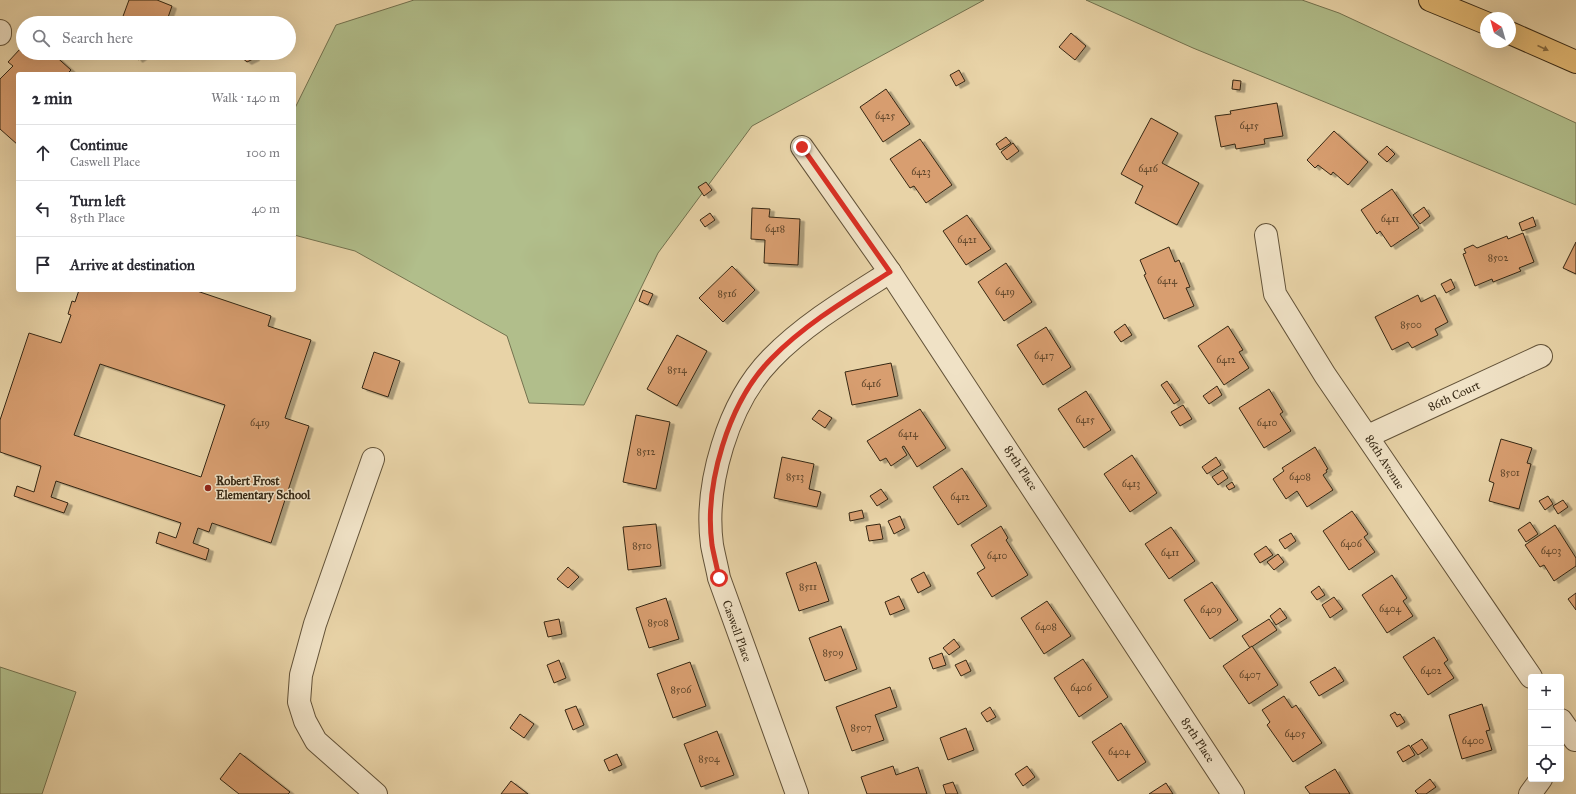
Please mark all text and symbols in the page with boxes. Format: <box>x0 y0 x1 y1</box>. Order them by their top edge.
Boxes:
north arrow <box>1480 12 1516 48</box>
search box <box>16 16 296 60</box>
icon: search <box>30 27 52 49</box>
text: Search here <box>62 29 133 47</box>
one-way arrow <box>1538 45 1550 51</box>
text: 2 min <box>32 88 72 109</box>
text: Walk · 140 m <box>211 90 280 106</box>
house number: 6425 <box>875 110 895 122</box>
house number: 6415 <box>1239 120 1259 132</box>
text: Continue <box>70 136 128 154</box>
route end <box>793 138 811 156</box>
icon: ahead <box>32 142 54 164</box>
text: 100 m <box>246 145 280 161</box>
text: Caswell Place <box>70 154 140 170</box>
house number: 6416 <box>1138 163 1159 175</box>
house number: 6423 <box>911 166 931 178</box>
text: Turn left <box>70 192 126 210</box>
icon: left <box>32 198 54 220</box>
text: 40 m <box>251 201 280 217</box>
text: 85th Place <box>70 210 125 226</box>
house number: 6411 <box>1381 213 1399 225</box>
house number: 6418 <box>765 223 785 235</box>
house number: 6421 <box>957 234 977 246</box>
house number: 8502 <box>1488 252 1508 264</box>
icon: arrive <box>32 254 54 276</box>
text: Arrive at destination <box>70 256 195 274</box>
house number: 6414 <box>1157 275 1178 287</box>
house number: 6419 <box>995 286 1015 298</box>
house number: 8516 <box>717 288 737 300</box>
house number: 8500 <box>1400 319 1422 331</box>
house number: 6417 <box>1034 350 1054 362</box>
house number: 6412 <box>1216 354 1236 366</box>
house number: 8514 <box>667 364 687 376</box>
house number: 6416 <box>861 378 882 390</box>
street label: 86th Court <box>1426 378 1483 414</box>
house number: 6415 <box>1075 414 1095 426</box>
house number: 6419 <box>250 417 270 429</box>
house number: 6410 <box>1257 417 1277 429</box>
house number: 6414 <box>898 428 919 440</box>
street label: 86th Avenue <box>1362 432 1408 492</box>
street label: 85th Place <box>1001 443 1041 493</box>
house number: 8512 <box>637 446 655 458</box>
house number: 8501 <box>1500 467 1520 479</box>
house number: 8513 <box>786 471 804 483</box>
house number: 6408 <box>1289 471 1311 483</box>
place label: Robert Frost Elementary School <box>216 474 311 503</box>
house number: 6413 <box>1122 478 1140 490</box>
marker: Robert Frost Elementary School <box>203 483 213 493</box>
house number: 6412 <box>950 491 970 503</box>
house number: 6406 <box>1340 538 1363 550</box>
house number: 8510 <box>632 540 652 552</box>
house number: 6403 <box>1541 545 1561 557</box>
house number: 6411 <box>1161 547 1179 559</box>
house number: 6410 <box>987 550 1007 562</box>
route start <box>710 569 728 587</box>
house number: 8511 <box>799 581 817 593</box>
street label: Caswell Place <box>719 598 755 664</box>
house number: 6404 <box>1379 603 1401 615</box>
house number: 6409 <box>1200 604 1222 616</box>
house number: 8508 <box>647 617 669 629</box>
house number: 6408 <box>1035 621 1057 633</box>
house number: 8509 <box>822 647 844 659</box>
house number: 6402 <box>1420 665 1442 677</box>
house number: 6407 <box>1239 669 1261 681</box>
map controls <box>1528 674 1564 782</box>
button: + <box>1528 674 1564 710</box>
house number: 6406 <box>1070 682 1093 694</box>
house number: 8506 <box>671 684 692 696</box>
button: − <box>1528 710 1564 746</box>
street label: 85th Place <box>1178 715 1218 765</box>
house number: 8507 <box>850 722 872 734</box>
house number: 6405 <box>1284 728 1306 740</box>
house number: 6400 <box>1462 735 1484 747</box>
house number: 6404 <box>1108 746 1130 758</box>
button: locate <box>1528 746 1564 782</box>
house number: 8504 <box>698 753 720 765</box>

